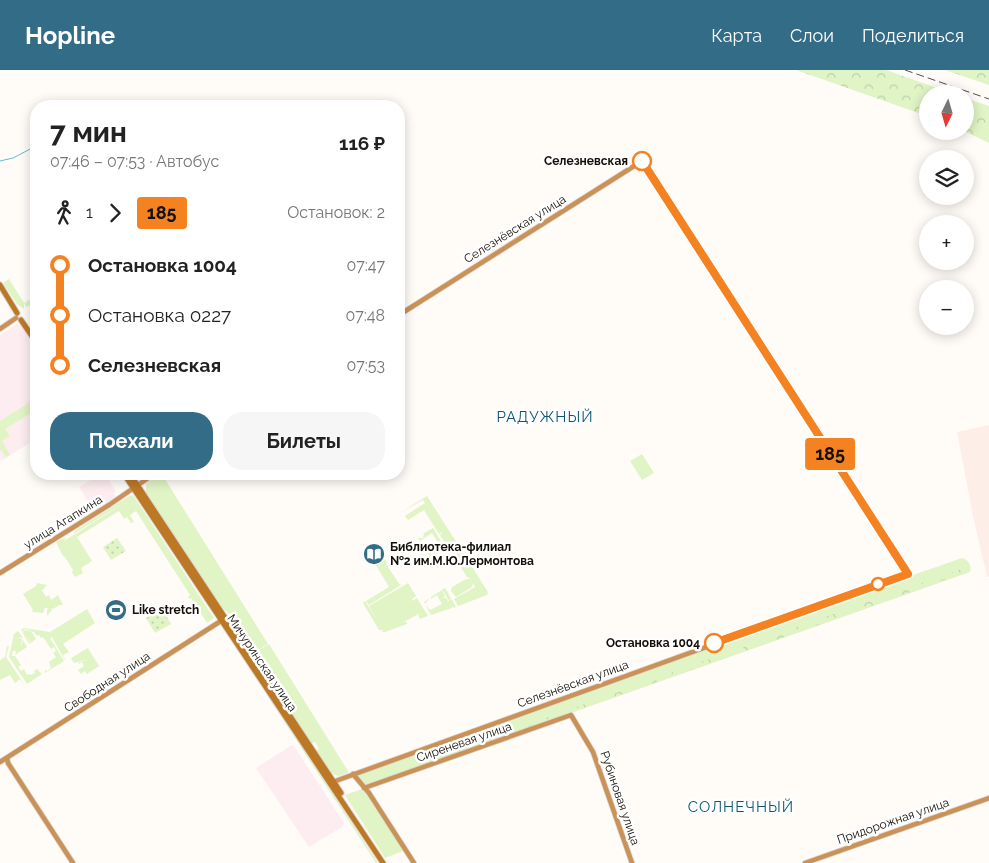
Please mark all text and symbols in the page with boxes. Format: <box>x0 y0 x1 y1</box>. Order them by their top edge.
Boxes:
text: Hopline <box>25 21 115 50</box>
text: Карта <box>711 25 762 46</box>
text: Слои <box>790 25 834 46</box>
text: Поделиться <box>862 25 964 46</box>
north arrow <box>919 85 974 140</box>
map controls <box>919 85 974 335</box>
text: 7 мин <box>50 116 127 149</box>
text: 116 ₽ <box>339 132 385 154</box>
button: layers <box>919 150 974 205</box>
marker: Селезневская <box>632 151 652 171</box>
text: 07:46 – 07:53 · Автобус <box>50 152 219 171</box>
place label: Селезневская <box>544 154 628 168</box>
street label: Селезнёвская улица <box>462 192 568 266</box>
icon: walk <box>50 199 78 227</box>
icon: forward <box>101 199 129 227</box>
text: 185 <box>147 202 177 223</box>
text: 1 <box>86 203 93 222</box>
text: Остановок: 2 <box>287 203 385 222</box>
button: + <box>919 215 974 270</box>
text: Остановка 1004 <box>88 254 237 276</box>
text: 07:47 <box>347 256 385 275</box>
button: − <box>919 280 974 335</box>
text: Остановка 0227 <box>88 304 231 326</box>
text: 07:48 <box>346 306 385 325</box>
text: Селезневская <box>88 354 221 376</box>
text: 07:53 <box>346 356 385 375</box>
district label: РАДУЖНЫЙ <box>496 408 594 426</box>
button: Поехали <box>50 412 213 470</box>
button: Билеты <box>223 412 385 470</box>
line badge: 185 <box>801 438 859 470</box>
text: 185 <box>815 443 845 464</box>
street label: улица Агапкина <box>21 492 105 552</box>
place label: Библиотека-филиал №2 им.М.Ю.Лермонтова <box>390 540 534 568</box>
library icon: Библиотека-филиал №2 им.М.Ю.Лермонтова <box>362 542 386 566</box>
unlabelled marker <box>871 577 885 591</box>
sports icon: Like stretch <box>104 598 128 622</box>
place label: Like stretch <box>132 603 199 617</box>
street label: Мичуринская улица <box>224 612 300 714</box>
marker: Остановка 1004 <box>704 633 724 653</box>
place label: Остановка 1004 <box>606 636 700 650</box>
street label: Свободная улица <box>61 649 153 715</box>
street label: Селезнёвская улица <box>515 657 631 711</box>
street label: Сиреневая улица <box>415 719 513 765</box>
street label: Рубиновая улица <box>597 749 643 847</box>
street label: Придорожная улица <box>835 795 951 847</box>
district label: СОЛНЕЧНЫЙ <box>688 798 794 816</box>

